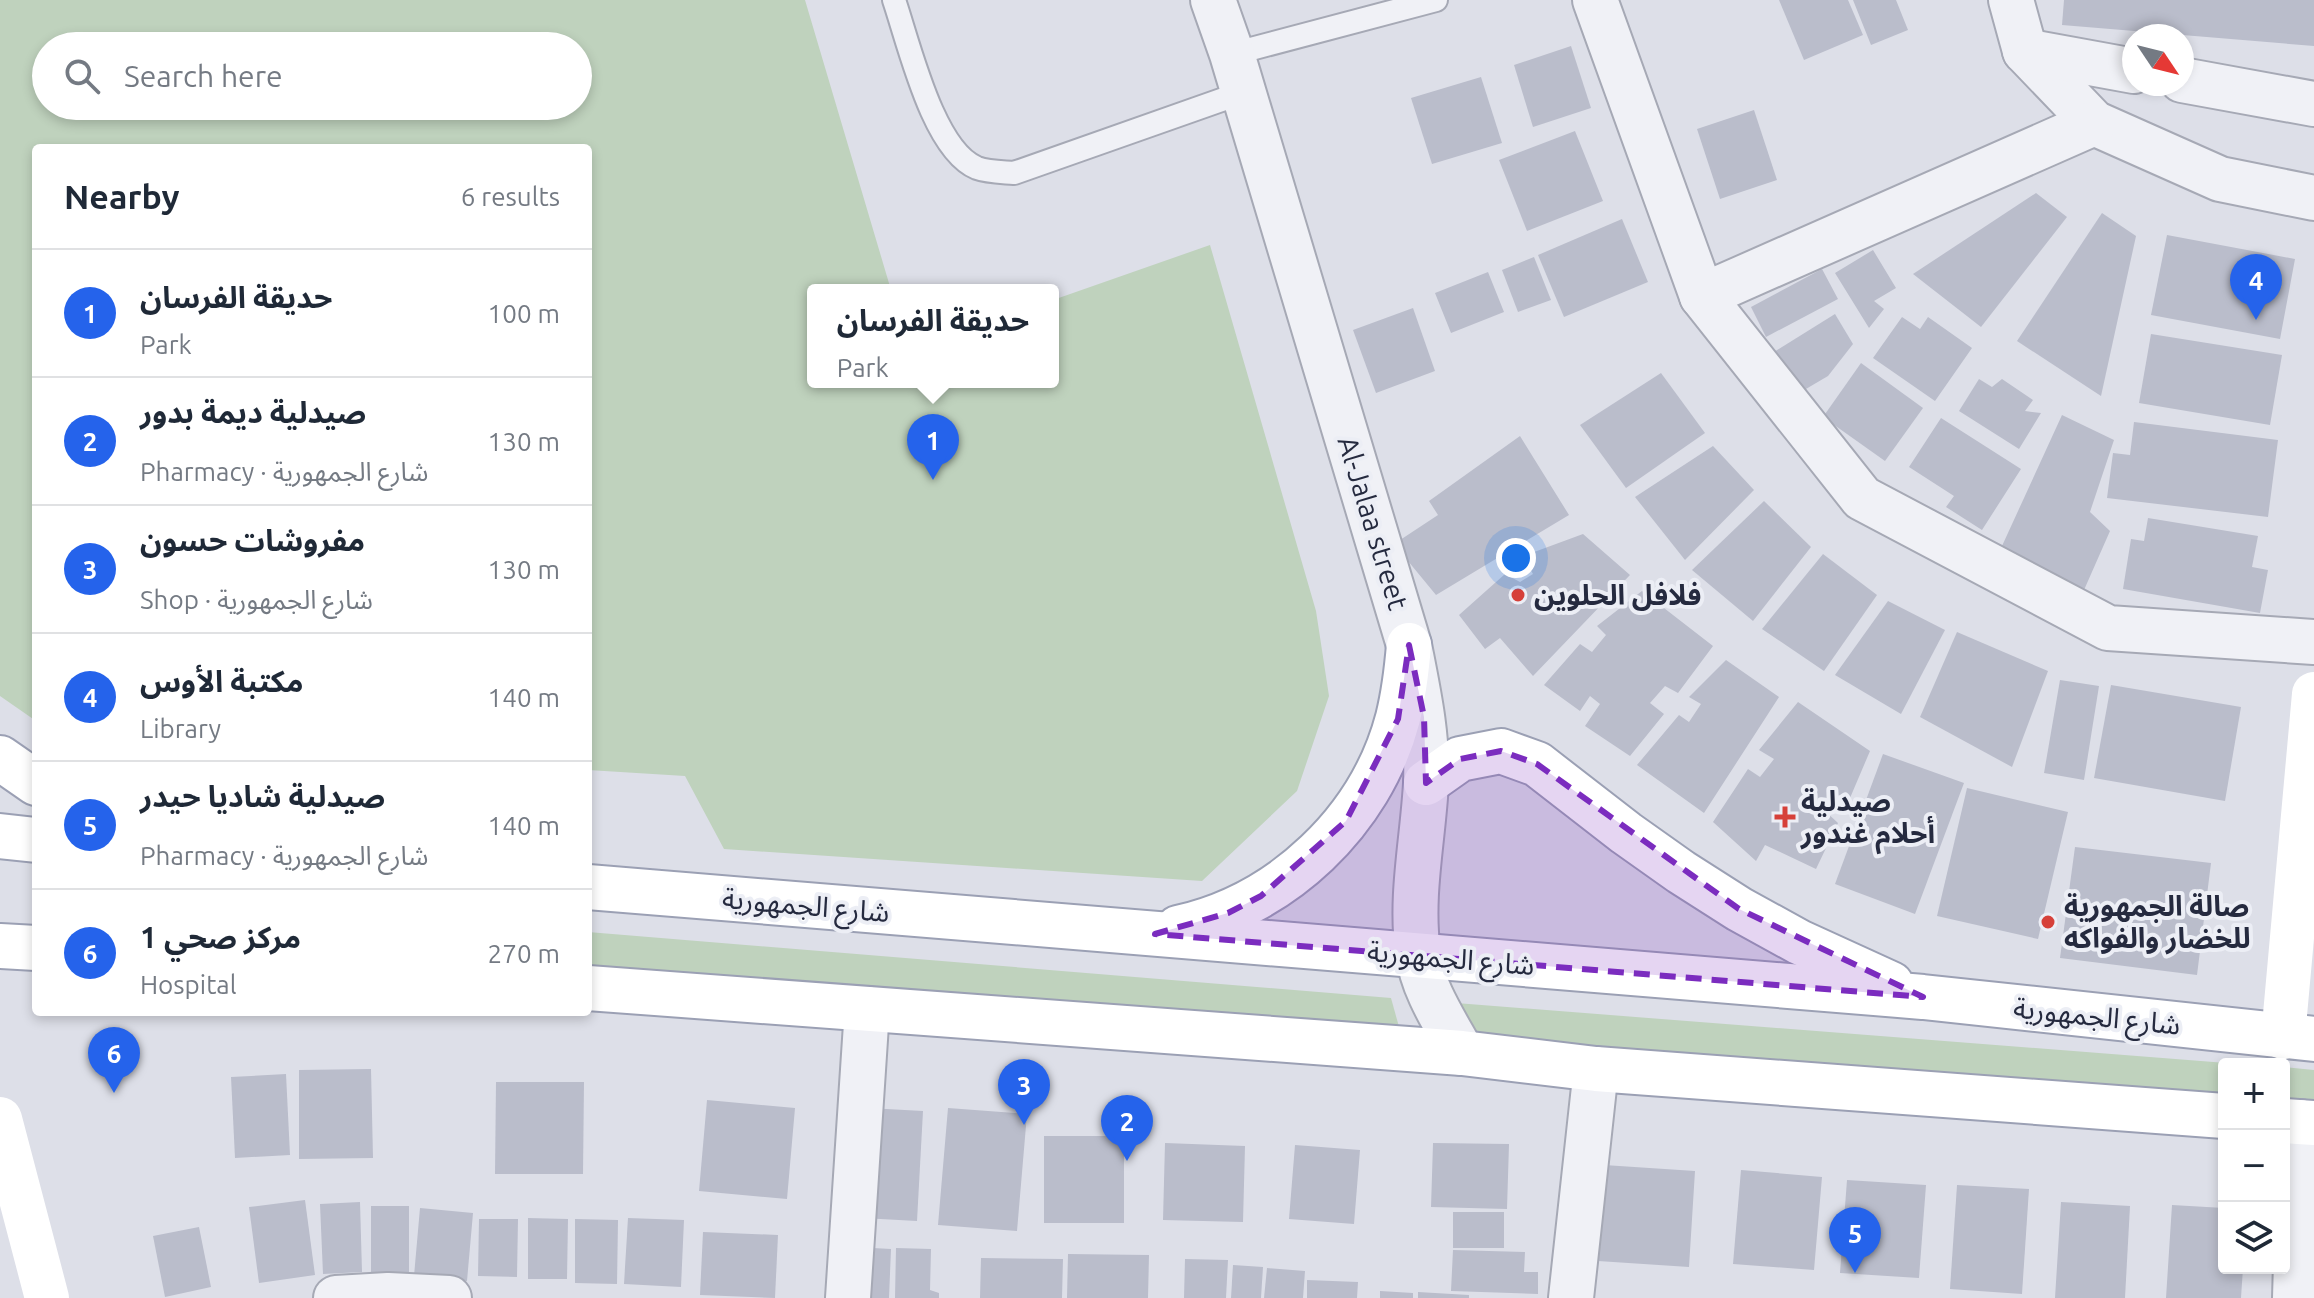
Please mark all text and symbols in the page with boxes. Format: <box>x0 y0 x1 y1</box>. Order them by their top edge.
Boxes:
north arrow <box>2122 24 2194 96</box>
search box <box>32 32 592 120</box>
icon: search <box>60 54 104 98</box>
text: Search here <box>124 59 283 93</box>
text: Nearby <box>64 177 179 215</box>
text: 6 results <box>461 182 560 211</box>
pin: 4 <box>2230 254 2282 320</box>
text: حديقة الفرسان <box>140 280 332 314</box>
popup <box>807 284 1059 388</box>
text: 1 <box>83 299 97 328</box>
text: 100 m <box>488 299 560 328</box>
text: حديقة الفرسان <box>837 303 1029 337</box>
text: Park <box>140 330 192 359</box>
text: Park <box>837 353 889 382</box>
text: صيدلية ديمة بدور <box>140 395 366 429</box>
pin: 1 <box>907 414 959 480</box>
text: 2 <box>83 427 97 456</box>
text: 130 m <box>488 427 560 456</box>
street label: Al-Jalaa street <box>1332 432 1415 613</box>
text: Pharmacy · شارع الجمهورية <box>140 457 428 486</box>
text: مفروشات حسون <box>140 523 365 557</box>
your location <box>1496 538 1536 578</box>
text: 3 <box>83 555 97 584</box>
text: 130 m <box>488 555 560 584</box>
place label: فلافل الحلوين <box>1534 579 1701 611</box>
text: Shop · شارع الجمهورية <box>140 585 373 614</box>
marker: فلافل الحلوين <box>1509 586 1527 604</box>
text: مكتبة الأوس <box>140 664 303 698</box>
text: 4 <box>83 683 97 712</box>
text: 140 m <box>488 683 560 712</box>
text: Library <box>140 714 221 743</box>
text: صيدلية شاديا حيدر <box>140 779 385 813</box>
place label: صيدلية أحلام غندور <box>1800 785 1935 855</box>
marker: صيدلية أحلام غندور <box>1776 808 1794 826</box>
text: 5 <box>83 811 97 840</box>
text: 140 m <box>488 811 560 840</box>
text: Pharmacy · شارع الجمهورية <box>140 841 428 870</box>
street label: شارع الجمهورية <box>721 882 891 933</box>
place label: صالة الجمهورية للخضار والفواكه <box>2064 890 2251 955</box>
marker: صالة الجمهورية للخضار والفواكه <box>2039 913 2057 931</box>
text: مركز صحي 1 <box>140 920 301 954</box>
street label: شارع الجمهورية <box>1366 935 1536 986</box>
text: 6 <box>83 939 97 968</box>
text: 270 m <box>488 939 560 968</box>
text: Hospital <box>140 970 237 999</box>
street label: شارع الجمهورية <box>2011 991 2182 1046</box>
pin: 6 <box>88 1027 140 1093</box>
map controls <box>2218 1058 2290 1274</box>
button: + <box>2218 1058 2290 1130</box>
pin: 3 <box>998 1059 1050 1125</box>
pin: 2 <box>1101 1095 1153 1161</box>
button: − <box>2218 1130 2290 1202</box>
button: layers <box>2218 1202 2290 1274</box>
pin: 5 <box>1829 1207 1881 1273</box>

